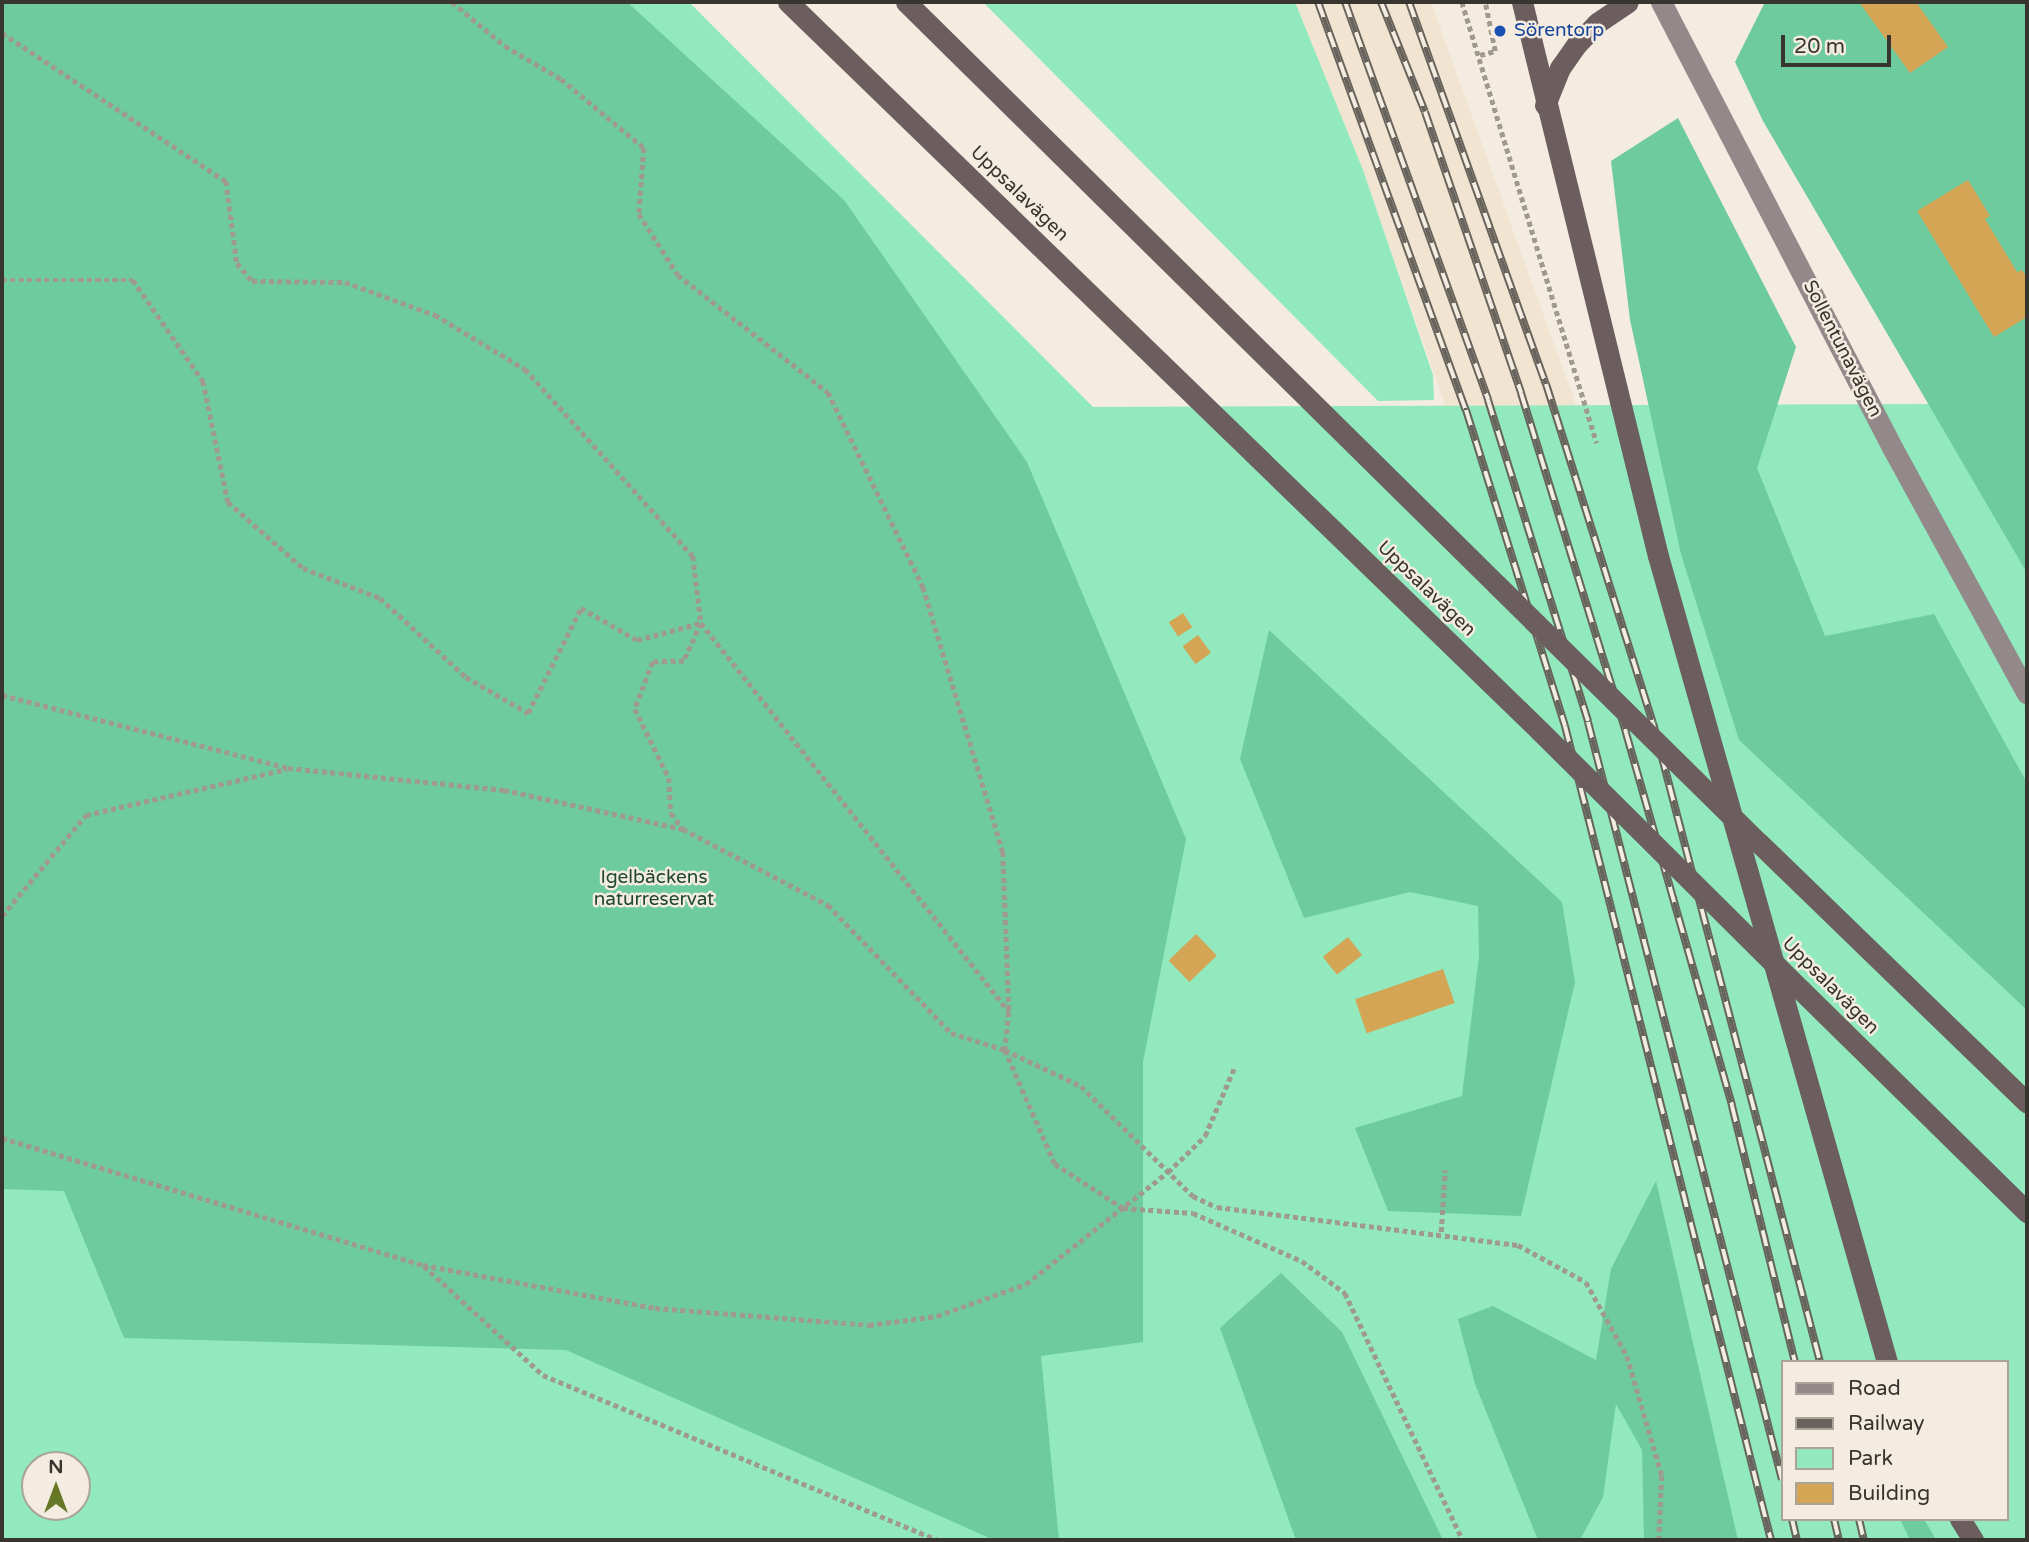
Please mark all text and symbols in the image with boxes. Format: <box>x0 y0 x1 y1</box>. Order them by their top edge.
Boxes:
place label: Sörentorp <box>1514 20 1604 42</box>
scale bar <box>1784 21 1894 65</box>
marker: Sörentorp <box>1492 23 1508 39</box>
text: 20 m <box>1794 34 1845 59</box>
street label: Uppsalavägen <box>965 141 1073 247</box>
street label: Sollentunavägen <box>1798 277 1886 421</box>
street label: Uppsalavägen <box>1372 536 1480 642</box>
park label: Igelbäckens naturreservat <box>594 867 714 911</box>
street label: Uppsalavägen <box>1777 933 1883 1039</box>
legend <box>1780 1360 2008 1521</box>
text: Road <box>1848 1376 1901 1401</box>
text: Railway <box>1848 1411 1925 1436</box>
text: Park <box>1848 1446 1893 1471</box>
north arrow <box>21 1451 91 1521</box>
text: N <box>48 1456 64 1478</box>
text: Building <box>1848 1481 1930 1506</box>

